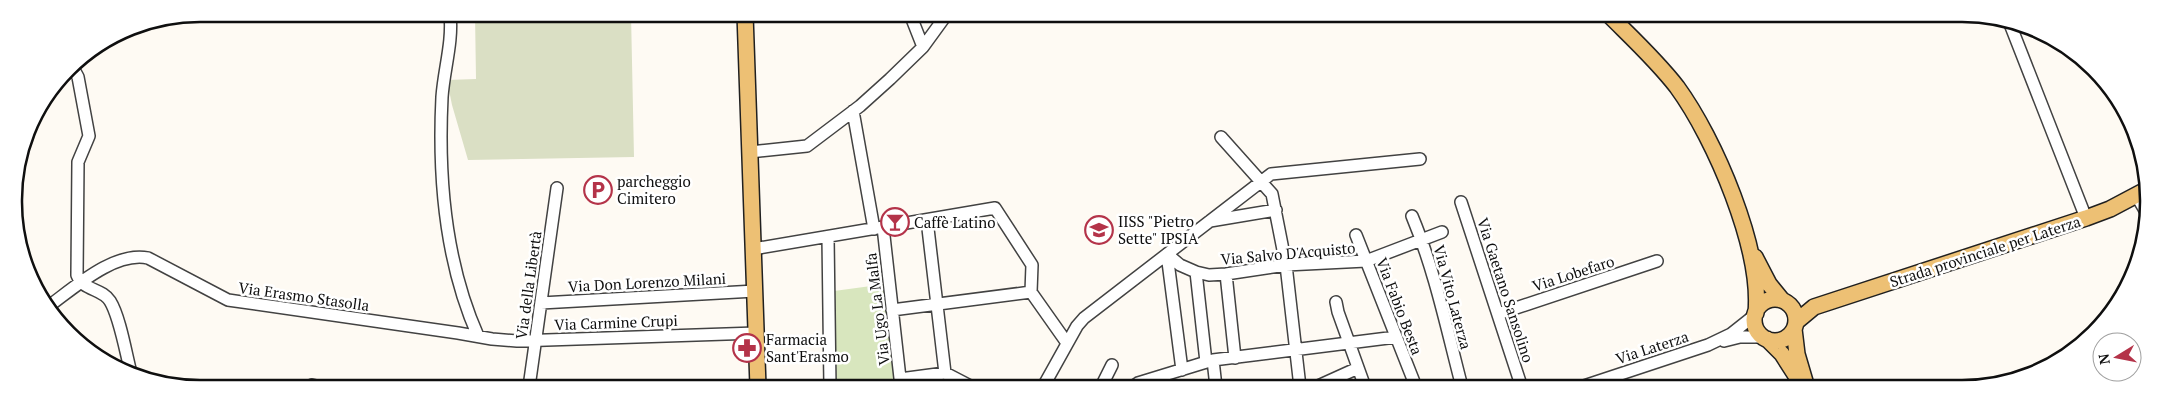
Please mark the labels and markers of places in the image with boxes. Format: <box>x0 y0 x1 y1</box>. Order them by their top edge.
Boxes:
place label: parcheggio Cimitero <box>617 171 691 208</box>
parking icon: parcheggio Cimitero <box>583 175 613 205</box>
bar icon: Caffè Latino <box>880 207 910 237</box>
place label: IISS "Pietro Sette" IPSIA <box>1118 211 1199 248</box>
place label: Caffè Latino <box>914 212 996 232</box>
school or university icon: IISS "Pietro Sette" IPSIA <box>1084 215 1114 245</box>
place label: Farmacia Sant'Erasmo <box>766 329 849 366</box>
pharmacy icon: Farmacia Sant'Erasmo <box>732 333 762 363</box>

